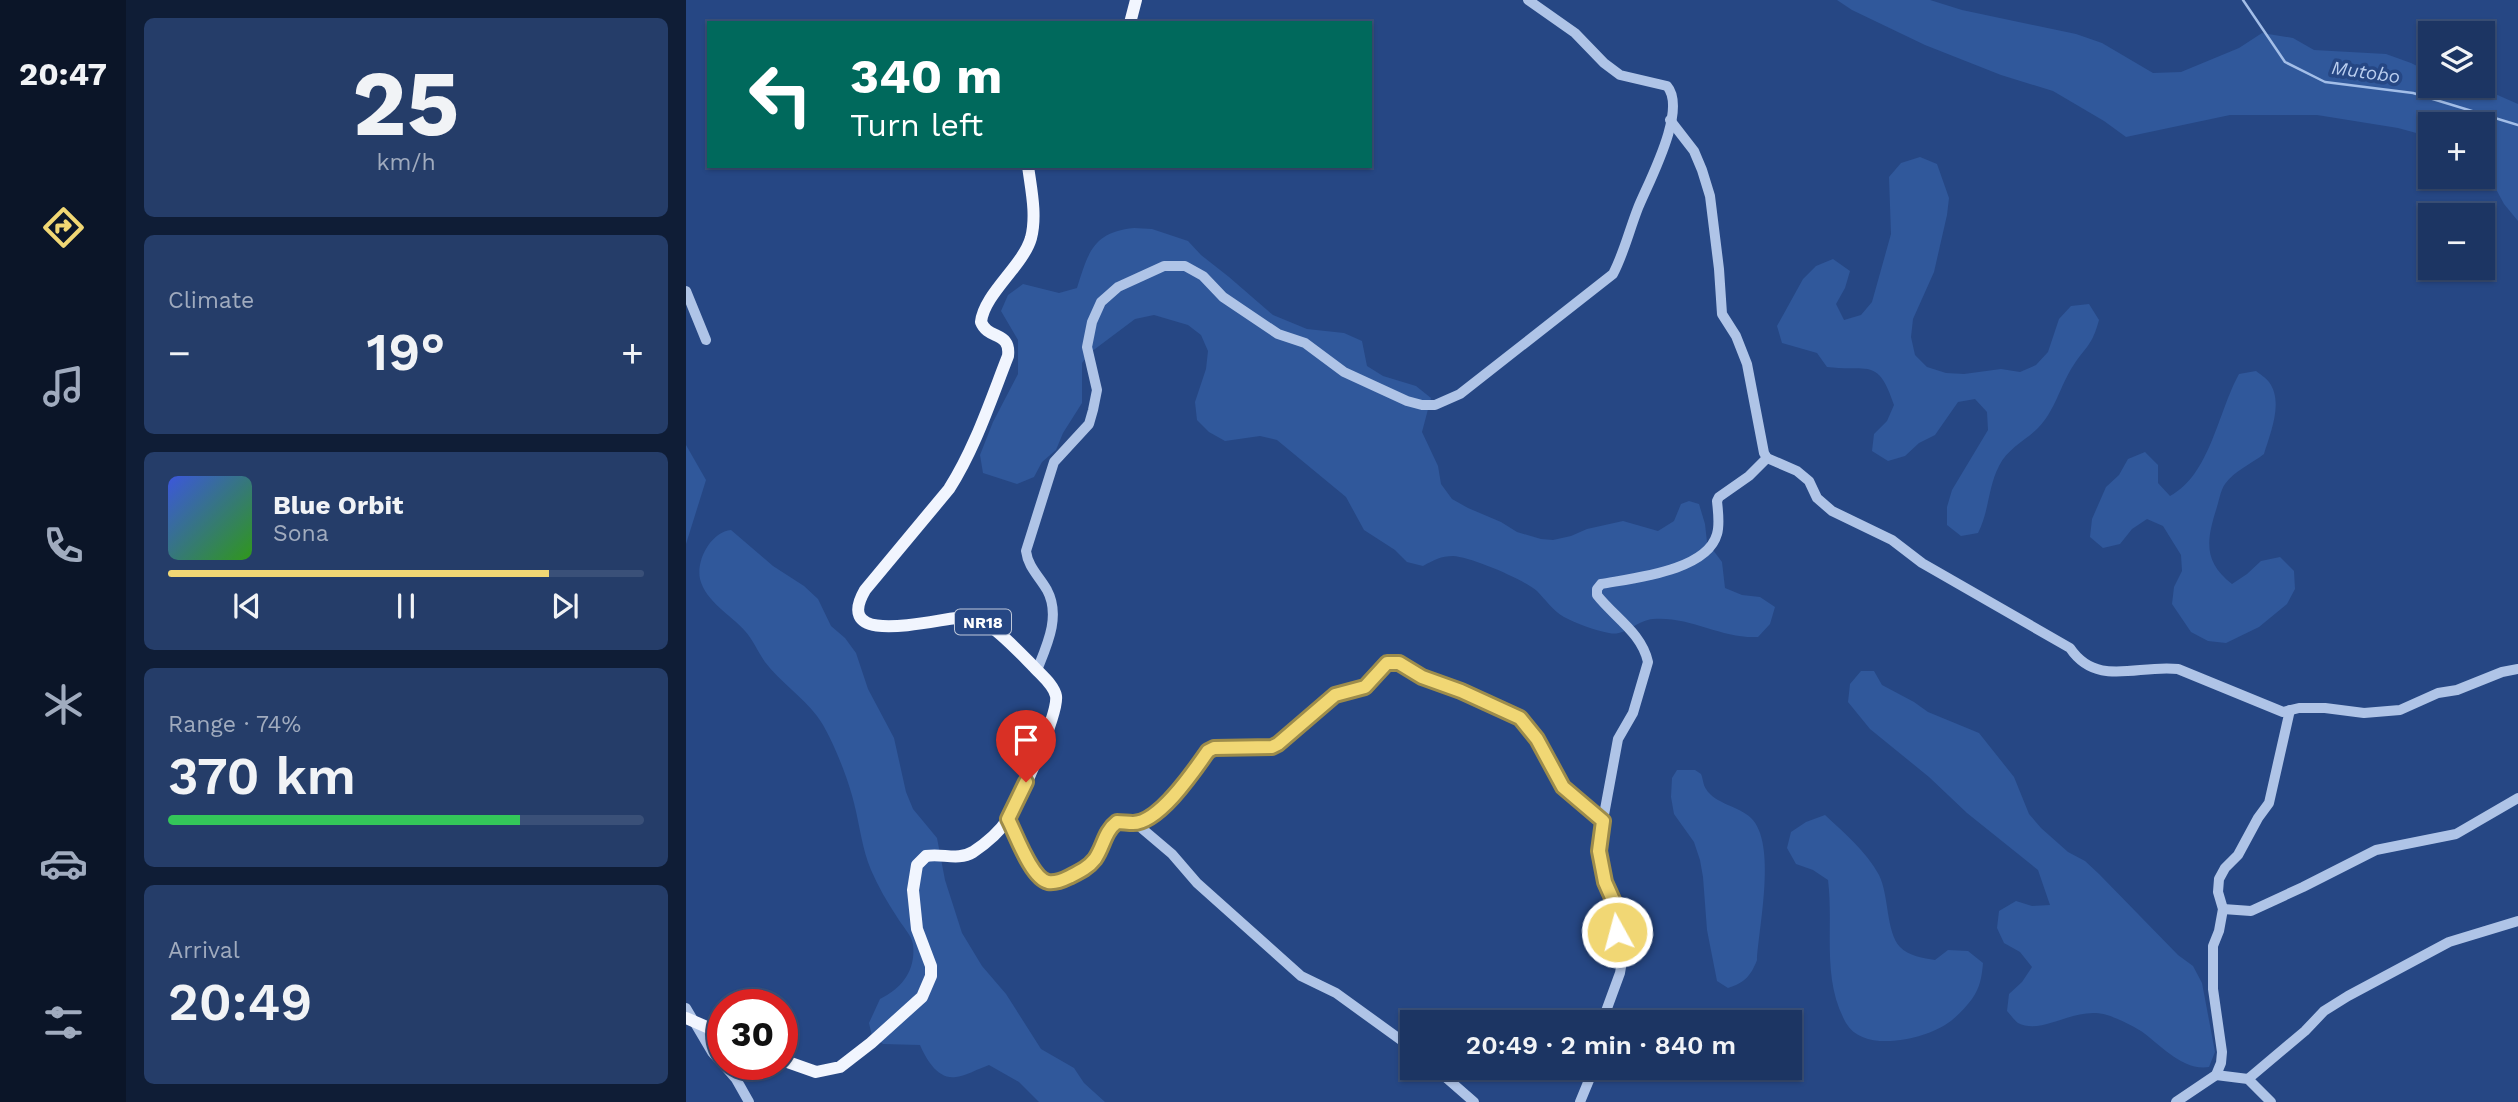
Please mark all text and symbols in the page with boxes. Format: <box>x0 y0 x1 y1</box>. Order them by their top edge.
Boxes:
map controls <box>2418 21 2495 280</box>
button: layers <box>2418 21 2495 98</box>
text: 340 m <box>850 47 1002 105</box>
icon: left <box>735 49 826 140</box>
text: 25 <box>352 50 460 157</box>
text: 20:47 <box>19 55 107 93</box>
water label: Mutobo <box>2330 56 2402 88</box>
text: Turn left <box>850 106 983 144</box>
button: + <box>2418 112 2495 189</box>
text: km/h <box>376 149 436 176</box>
icon: directions <box>39 203 88 252</box>
button: − <box>2418 203 2495 280</box>
text: Climate <box>168 287 254 314</box>
text: 19° <box>367 322 445 383</box>
text: − <box>168 331 191 375</box>
text: + <box>621 331 644 375</box>
icon: music <box>39 362 88 411</box>
text: Blue Orbit <box>273 490 403 520</box>
text: Sona <box>273 520 329 547</box>
icon: phone <box>39 521 88 570</box>
icon: previous <box>228 587 266 625</box>
icon: pause <box>387 587 425 625</box>
icon: next <box>546 587 584 625</box>
road number: NR18 <box>955 610 1011 635</box>
icon: climate <box>39 680 88 729</box>
pin <box>996 710 1056 782</box>
text: Range · 74% <box>168 711 301 738</box>
icon: arrive <box>1007 721 1045 759</box>
text: 370 km <box>168 746 356 807</box>
icon: car <box>39 839 88 888</box>
position arrow <box>1580 895 1654 969</box>
text: Arrival <box>168 937 240 964</box>
text: 20:49 <box>168 972 312 1033</box>
speed limit sign: 30 <box>707 989 798 1080</box>
icon: filters <box>39 998 88 1047</box>
text: 20:49 · 2 min · 840 m <box>1466 1030 1736 1060</box>

